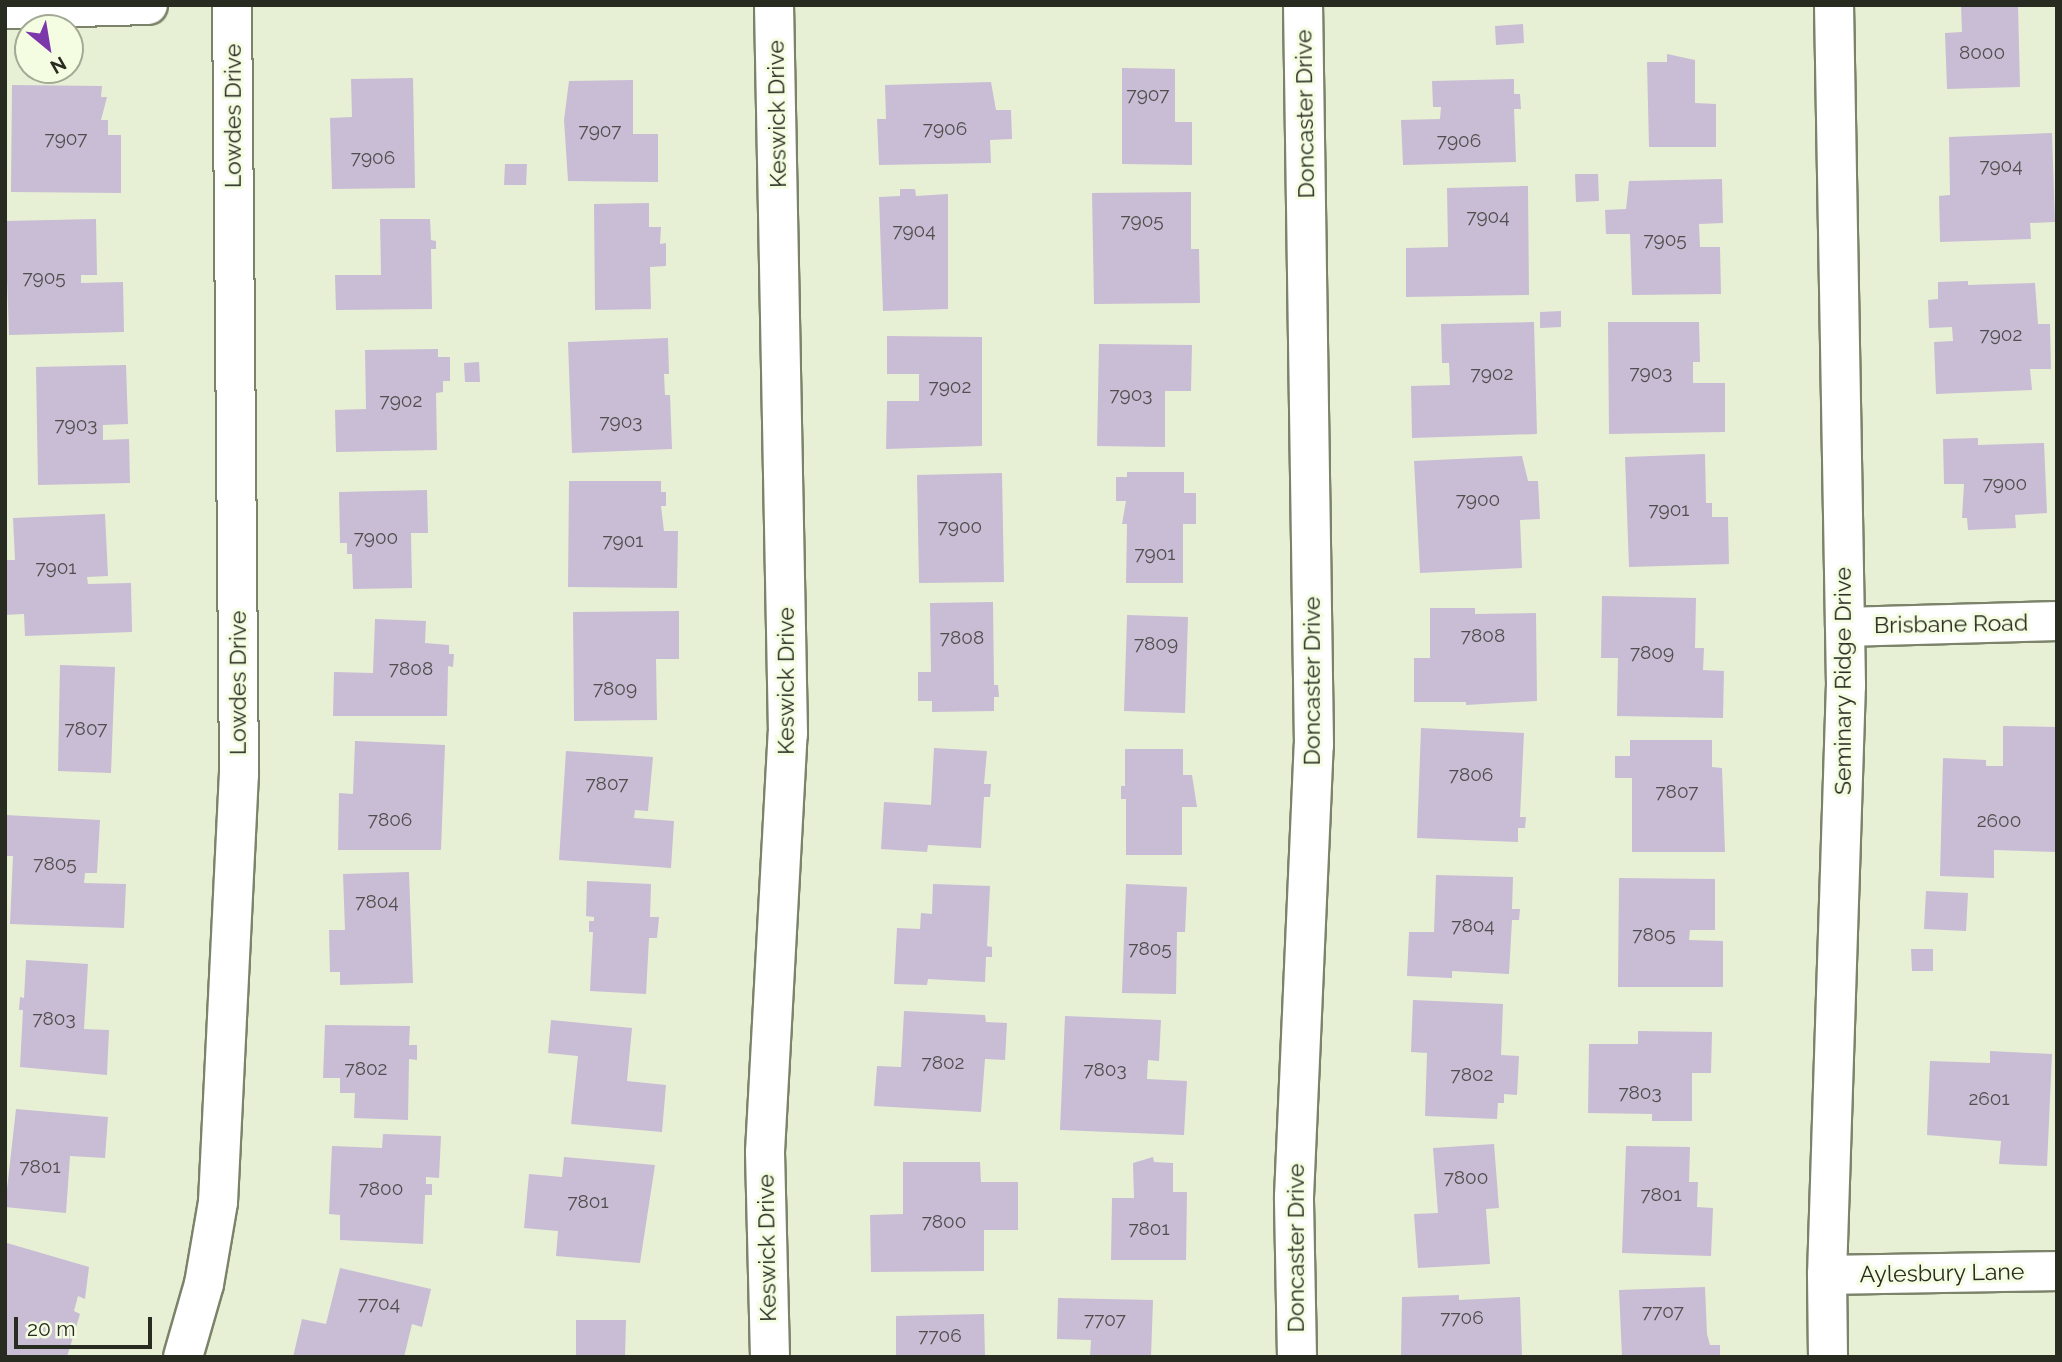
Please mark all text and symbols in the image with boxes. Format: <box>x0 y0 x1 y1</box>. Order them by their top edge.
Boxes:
north arrow <box>14 14 84 84</box>
street label: Doncaster Drive <box>1290 29 1320 199</box>
street label: Keswick Drive <box>762 40 792 188</box>
house number: 8000 <box>1959 42 2005 64</box>
street label: Lowdes Drive <box>219 44 247 188</box>
text: N <box>47 52 70 79</box>
house number: 7907 <box>1127 84 1169 106</box>
house number: 7906 <box>923 118 967 140</box>
house number: 7907 <box>579 120 621 142</box>
house number: 7907 <box>45 128 87 150</box>
house number: 7906 <box>1437 130 1481 152</box>
house number: 7906 <box>351 147 395 169</box>
house number: 7904 <box>1979 155 2023 177</box>
house number: 7904 <box>1466 206 1510 228</box>
house number: 7905 <box>1120 210 1164 232</box>
house number: 7904 <box>892 220 936 242</box>
house number: 7905 <box>1643 229 1687 251</box>
house number: 7905 <box>22 267 66 289</box>
house number: 7902 <box>1980 324 2022 346</box>
house number: 7903 <box>1629 362 1673 384</box>
house number: 7902 <box>1471 363 1513 385</box>
house number: 7902 <box>929 376 971 398</box>
house number: 7903 <box>1109 384 1153 406</box>
house number: 7902 <box>380 390 422 412</box>
house number: 7903 <box>599 411 643 433</box>
house number: 7903 <box>54 414 98 436</box>
house number: 7900 <box>1983 473 2027 495</box>
house number: 7900 <box>1456 489 1500 511</box>
house number: 7901 <box>1648 499 1690 521</box>
house number: 7900 <box>938 516 982 538</box>
house number: 7900 <box>354 527 398 549</box>
house number: 7901 <box>602 530 644 552</box>
house number: 7901 <box>1134 543 1176 565</box>
house number: 7901 <box>35 557 77 579</box>
street label: Seminary Ridge Drive <box>1829 567 1857 795</box>
street label: Doncaster Drive <box>1298 596 1326 766</box>
street label: Keswick Drive <box>772 607 800 755</box>
street label: Brisbane Road <box>1874 609 2028 639</box>
street label: Lowdes Drive <box>224 611 252 755</box>
house number: 7808 <box>1461 625 1505 647</box>
house number: 7808 <box>940 627 984 649</box>
house number: 7809 <box>1134 633 1178 655</box>
house number: 7809 <box>1630 642 1674 664</box>
house number: 7808 <box>389 658 433 680</box>
house number: 7809 <box>593 678 637 700</box>
house number: 7807 <box>64 718 108 740</box>
house number: 7806 <box>1449 764 1493 786</box>
house number: 7807 <box>585 773 629 795</box>
house number: 7807 <box>1655 781 1699 803</box>
house number: 7806 <box>368 809 412 831</box>
house number: 2600 <box>1977 810 2021 832</box>
house number: 7805 <box>33 853 77 875</box>
house number: 7804 <box>355 891 399 913</box>
house number: 7804 <box>1451 915 1495 937</box>
house number: 7805 <box>1632 924 1676 946</box>
house number: 7805 <box>1128 938 1172 960</box>
house number: 7803 <box>32 1008 76 1030</box>
house number: 7802 <box>922 1052 964 1074</box>
house number: 7802 <box>345 1058 387 1080</box>
house number: 7803 <box>1083 1059 1127 1081</box>
house number: 7802 <box>1451 1064 1493 1086</box>
house number: 7803 <box>1618 1082 1662 1104</box>
house number: 2601 <box>1968 1088 2010 1110</box>
house number: 7801 <box>19 1156 61 1178</box>
street label: Doncaster Drive <box>1282 1163 1310 1333</box>
house number: 7800 <box>1444 1167 1488 1189</box>
street label: Keswick Drive <box>752 1174 782 1322</box>
house number: 7800 <box>359 1178 403 1200</box>
house number: 7801 <box>1640 1184 1682 1206</box>
house number: 7801 <box>567 1191 609 1213</box>
house number: 7800 <box>922 1211 966 1233</box>
house number: 7801 <box>1128 1218 1170 1240</box>
street label: Aylesbury Lane <box>1859 1258 2025 1288</box>
house number: 7704 <box>358 1293 400 1315</box>
house number: 7707 <box>1642 1301 1684 1323</box>
scale bar <box>18 1302 156 1346</box>
house number: 7706 <box>1440 1307 1484 1329</box>
house number: 7707 <box>1084 1309 1126 1331</box>
text: 20 m <box>27 1316 75 1341</box>
house number: 7706 <box>918 1325 962 1347</box>

